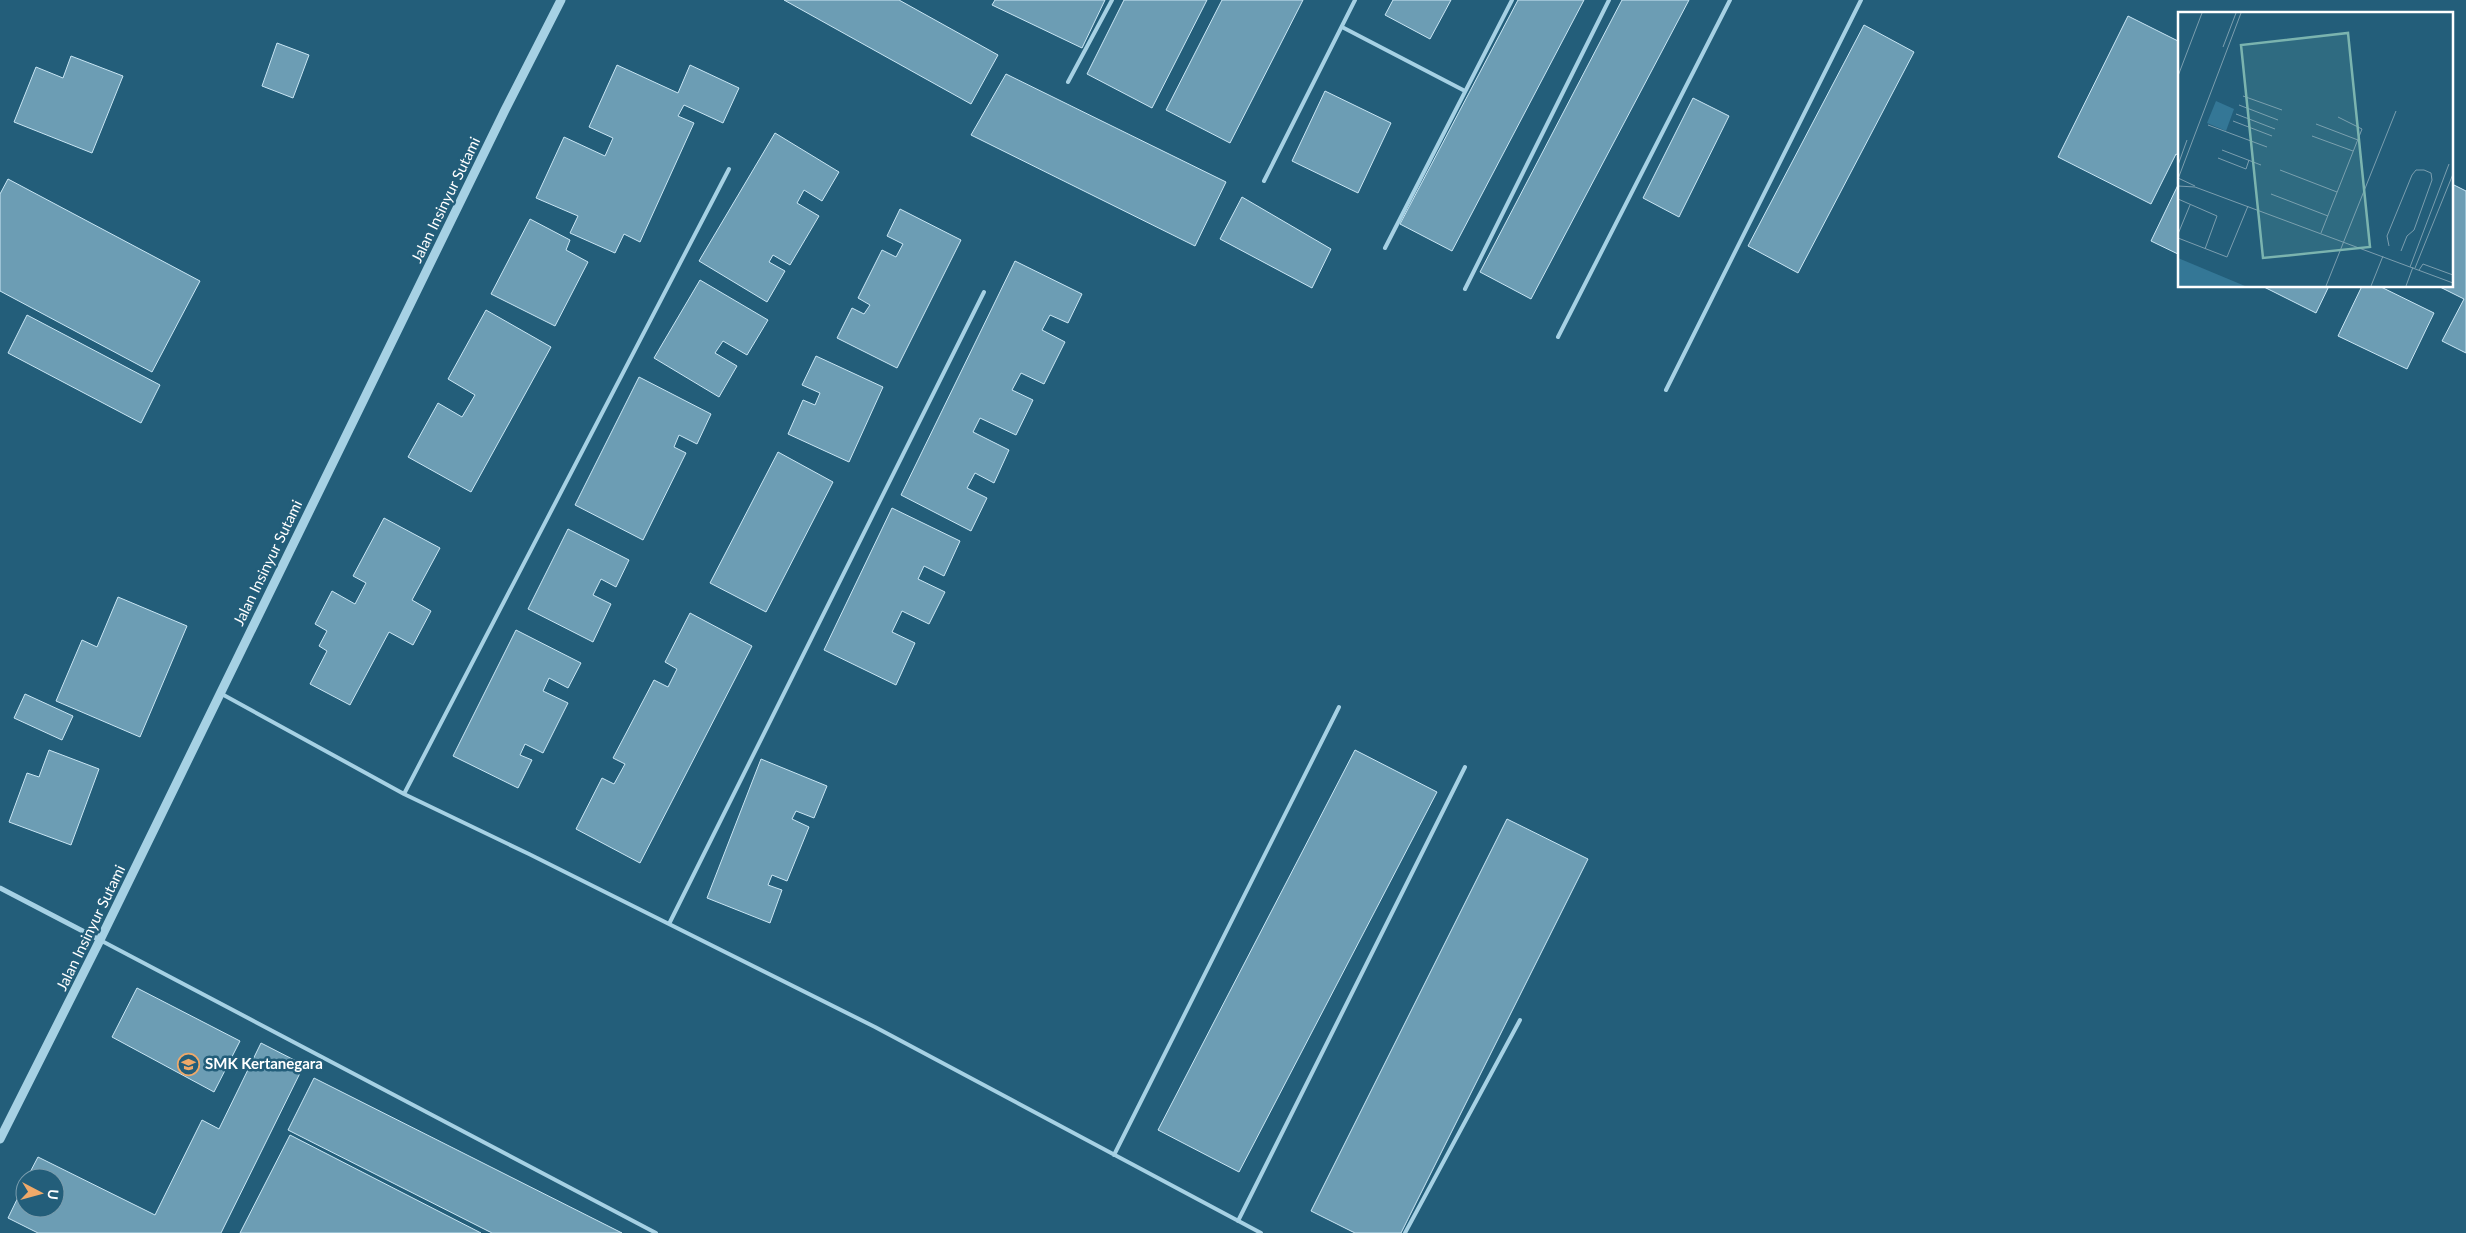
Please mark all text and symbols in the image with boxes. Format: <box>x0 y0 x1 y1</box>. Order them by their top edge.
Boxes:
inset map <box>2178 12 2454 288</box>
street label: Jalan Insinyur Sutami <box>407 134 483 265</box>
street label: Jalan Insinyur Sutami <box>229 497 305 628</box>
street label: Jalan Insinyur Sutami <box>52 862 128 993</box>
school or university icon: SMK Kertanegara <box>177 1052 201 1076</box>
place label: SMK Kertanegara <box>205 1054 323 1072</box>
north arrow <box>15 1168 65 1218</box>
text: U <box>44 1188 62 1200</box>

